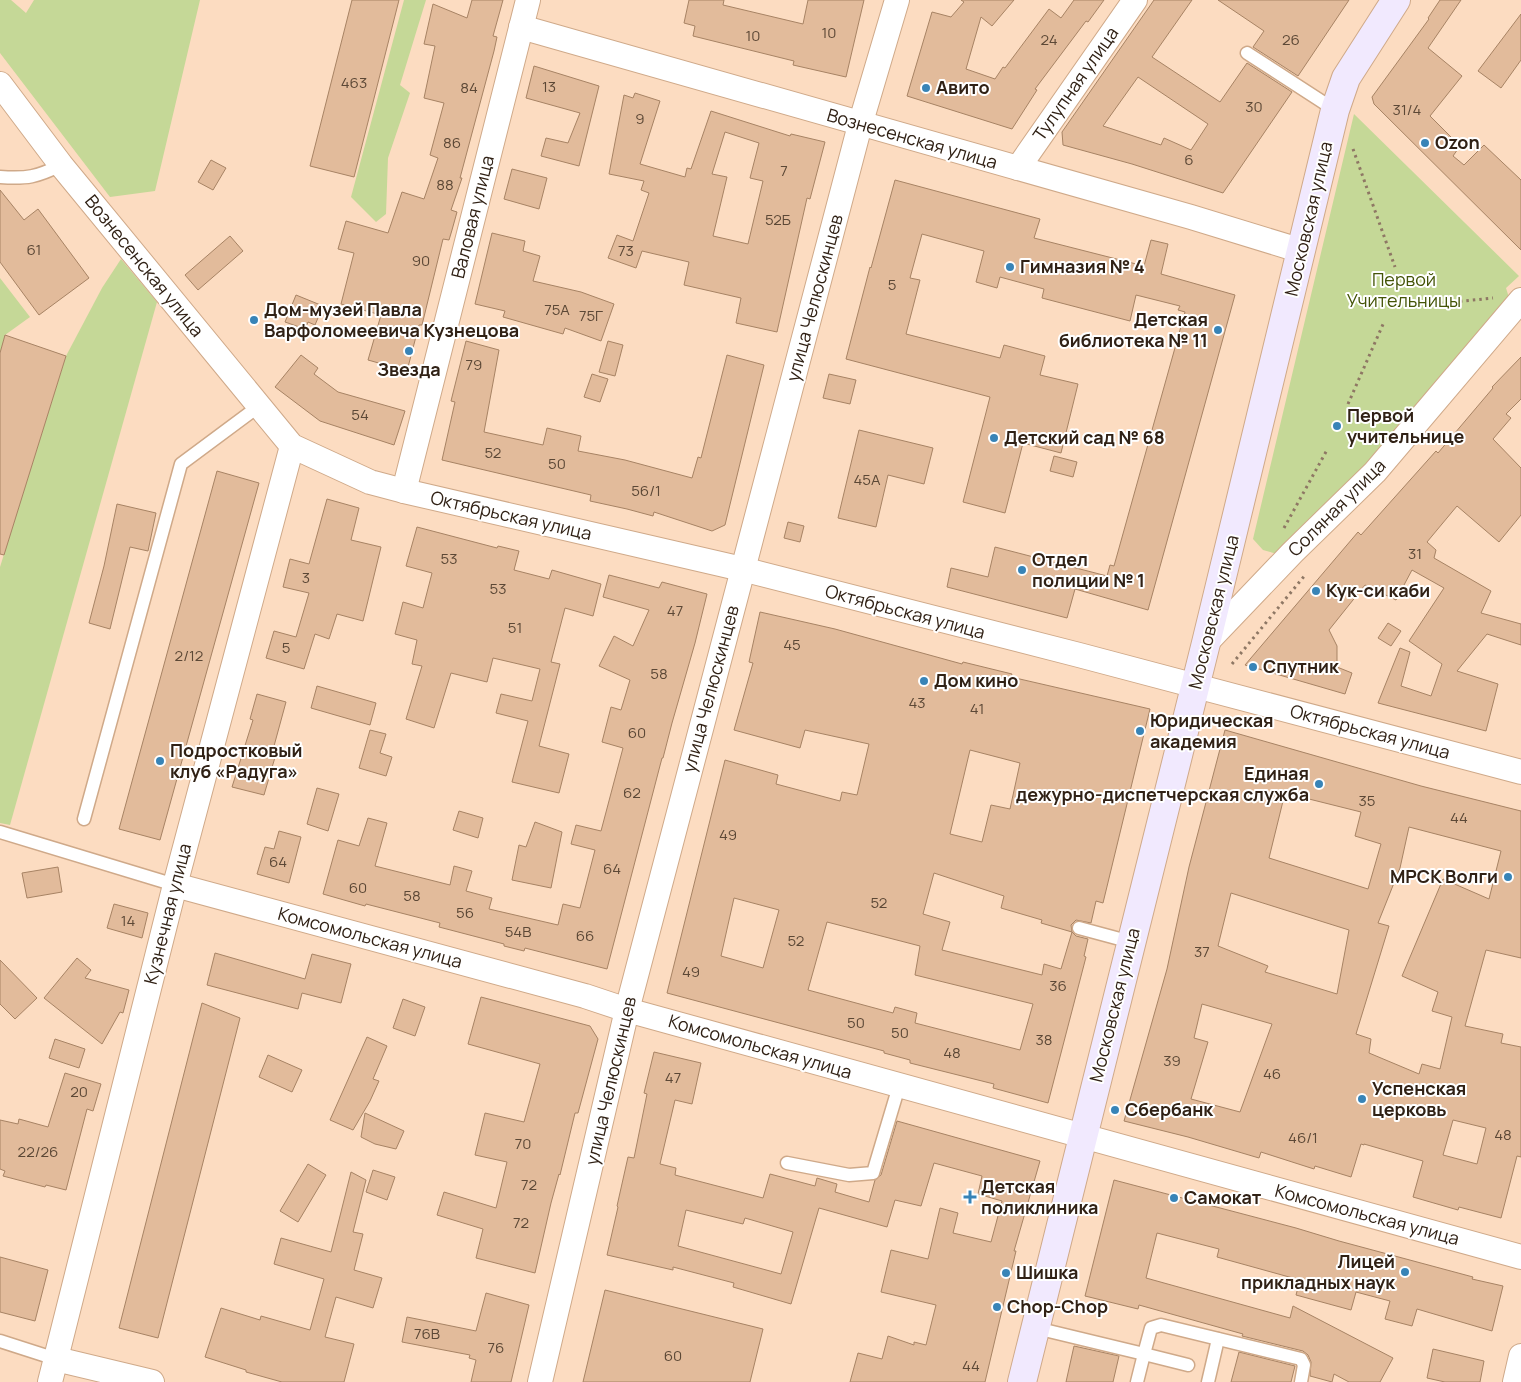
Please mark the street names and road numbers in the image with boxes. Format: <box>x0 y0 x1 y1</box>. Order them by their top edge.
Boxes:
street label: Тулупная улица <box>1027 22 1123 145</box>
street label: Вознесенская улица <box>824 102 1000 174</box>
street label: Московская улица <box>1279 139 1337 298</box>
street label: Валовая улица <box>445 153 499 281</box>
street label: Вознесенская улица <box>80 189 210 341</box>
street label: улица Челюскинцев <box>780 211 848 384</box>
street label: Соляная улица <box>1282 453 1390 561</box>
street label: Октябрьская улица <box>428 485 594 545</box>
street label: Московская улица <box>1182 532 1244 691</box>
street label: Октябрьская улица <box>823 578 988 644</box>
street label: улица Челюскинцев <box>676 602 744 775</box>
street label: Октябрьская улица <box>1288 698 1453 764</box>
street label: Кузнечная улица <box>138 841 196 987</box>
street label: Комсомольская улица <box>276 901 465 973</box>
street label: Московская улица <box>1083 925 1145 1084</box>
street label: улица Челюскинцев <box>579 994 641 1167</box>
street label: Комсомольская улица <box>666 1008 855 1084</box>
street label: Комсомольская улица <box>1273 1178 1462 1250</box>

